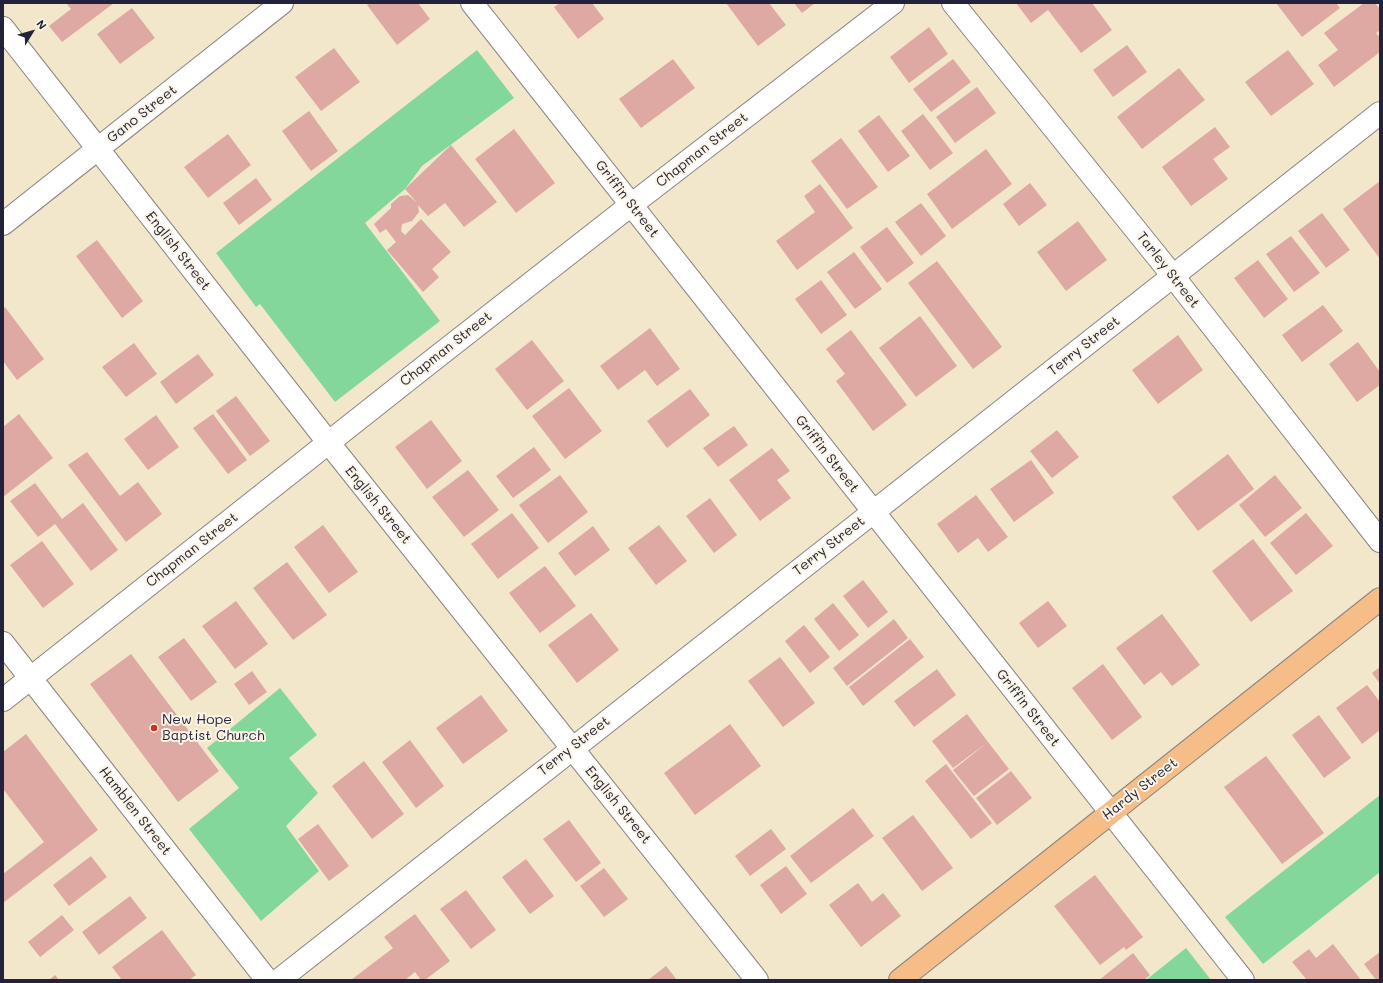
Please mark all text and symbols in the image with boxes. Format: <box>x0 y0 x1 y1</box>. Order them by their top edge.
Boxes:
north arrow <box>12 12 52 52</box>
text: N <box>33 17 50 32</box>
street label: Gano Street <box>104 81 180 147</box>
street label: Chapman Street <box>653 109 751 191</box>
street label: Griffin Street <box>592 157 662 241</box>
street label: English Street <box>142 208 214 294</box>
street label: Tarley Street <box>1133 229 1203 311</box>
street label: Chapman Street <box>397 308 495 390</box>
street label: Terry Street <box>1045 313 1123 379</box>
street label: Griffin Street <box>792 412 862 496</box>
street label: English Street <box>341 463 415 547</box>
street label: Chapman Street <box>143 509 241 591</box>
street label: Terry Street <box>790 513 868 579</box>
street label: Griffin Street <box>993 666 1063 750</box>
place label: New Hope Baptist Church <box>162 712 265 744</box>
street label: Terry Street <box>535 713 613 779</box>
marker: New Hope Baptist Church <box>149 723 159 733</box>
street label: Hardy Street <box>1099 754 1181 824</box>
street label: Hamblen Street <box>95 763 175 859</box>
street label: English Street <box>581 763 655 847</box>

